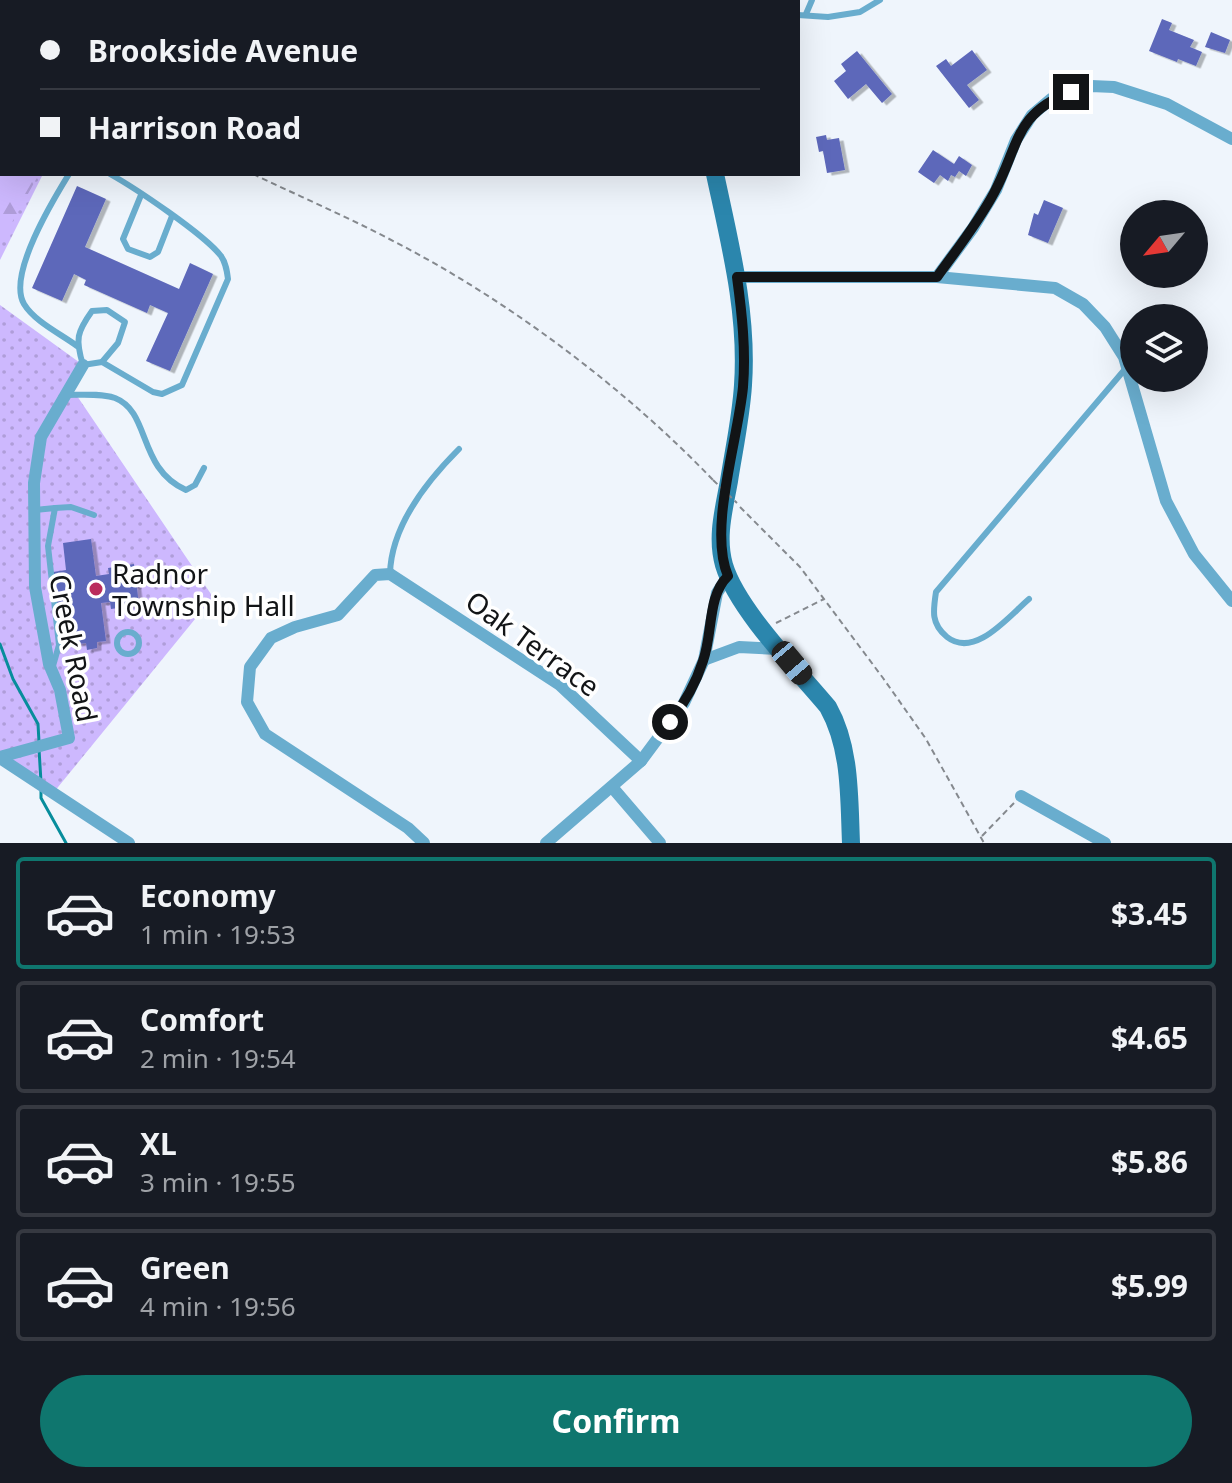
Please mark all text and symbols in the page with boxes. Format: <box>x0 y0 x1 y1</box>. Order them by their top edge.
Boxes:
text: Brookside Avenue <box>88 30 358 71</box>
route end <box>1053 74 1089 110</box>
text: Harrison Road <box>88 107 301 148</box>
north arrow <box>1120 200 1208 288</box>
map controls <box>1120 200 1208 392</box>
button: layers <box>1120 304 1208 392</box>
place label: Radnor Township Hall <box>112 554 295 624</box>
street label: Creek Road <box>41 571 107 725</box>
marker: Radnor Township Hall <box>87 580 105 598</box>
street label: Oak Terrace <box>458 582 608 704</box>
car <box>767 637 817 689</box>
route start <box>652 704 688 740</box>
text: Economy <box>140 875 276 916</box>
icon: car <box>44 877 116 949</box>
text: $3.45 <box>1111 893 1188 934</box>
text: 1 min · 19:53 <box>140 916 296 952</box>
text: Comfort <box>140 999 264 1040</box>
icon: car <box>44 1001 116 1073</box>
text: $4.65 <box>1111 1017 1188 1058</box>
text: 2 min · 19:54 <box>140 1040 296 1076</box>
text: XL <box>140 1123 177 1164</box>
icon: car <box>44 1125 116 1197</box>
text: $5.86 <box>1111 1141 1188 1182</box>
text: 3 min · 19:55 <box>140 1164 296 1200</box>
text: Green <box>140 1247 230 1288</box>
icon: car <box>44 1249 116 1321</box>
text: $5.99 <box>1111 1265 1188 1306</box>
text: 4 min · 19:56 <box>140 1288 296 1324</box>
button: Confirm <box>40 1375 1192 1467</box>

